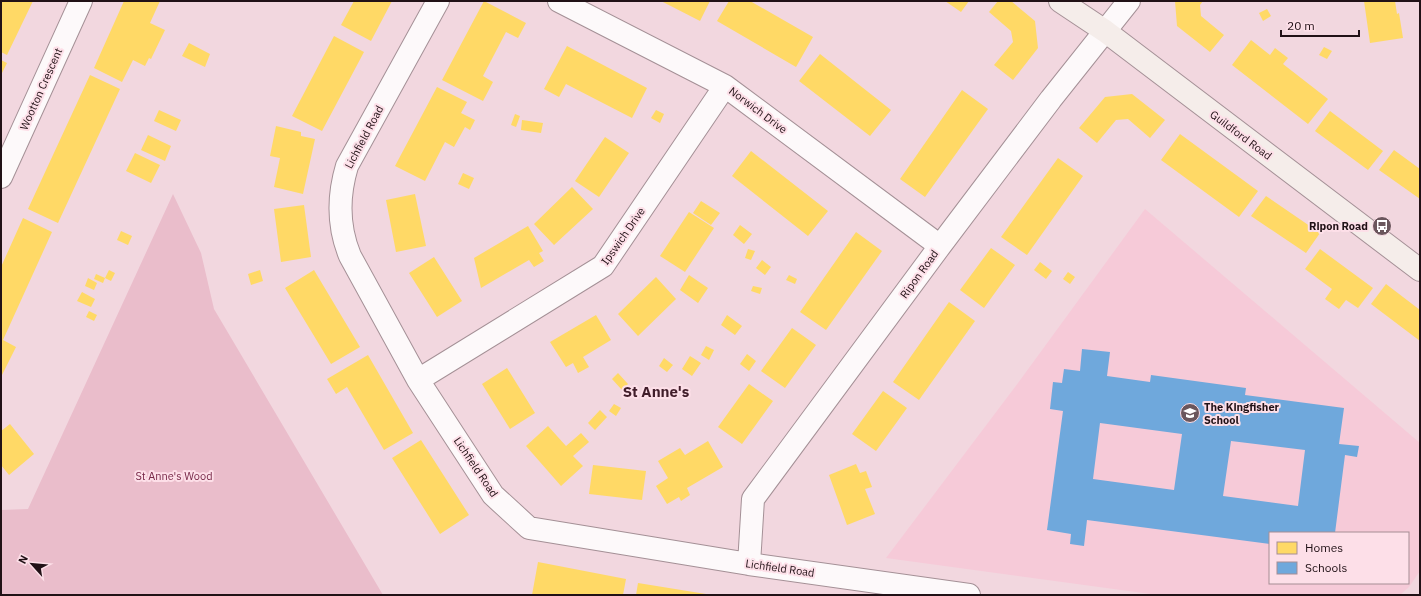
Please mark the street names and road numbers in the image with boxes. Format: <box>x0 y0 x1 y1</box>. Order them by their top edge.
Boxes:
street label: Wootton Crescent <box>17 46 65 132</box>
street label: Norwich Drive <box>726 84 790 136</box>
street label: Lichfield Road <box>341 103 387 171</box>
street label: Guildford Road <box>1207 107 1275 163</box>
street label: Ipswich Drive <box>598 204 648 268</box>
street label: Ripon Road <box>897 247 941 301</box>
street label: Lichfield Road <box>451 434 501 500</box>
street label: Lichfield Road <box>745 556 815 580</box>

